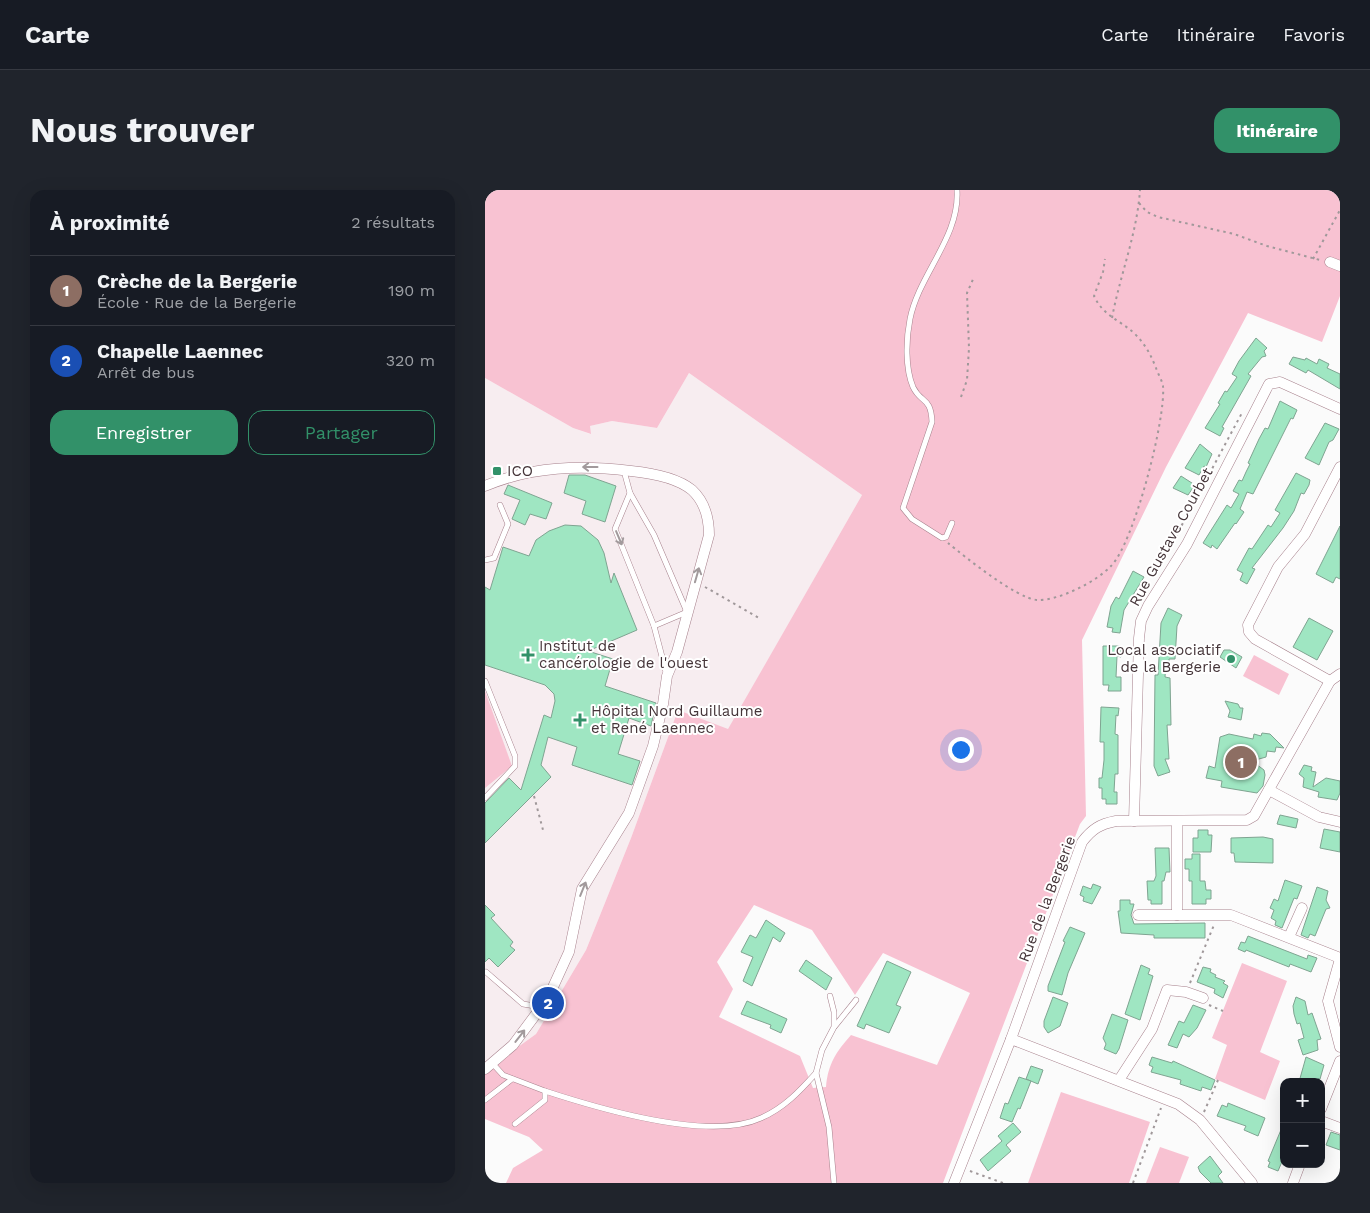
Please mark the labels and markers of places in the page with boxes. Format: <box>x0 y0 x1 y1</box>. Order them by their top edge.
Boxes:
place label: ICO <box>507 462 533 480</box>
marker: ICO <box>491 465 503 477</box>
place label: Institut de cancérologie de l'ouest <box>539 637 709 672</box>
place label: Local associatif de la Bergerie <box>1107 641 1221 676</box>
marker: Institut de cancérologie de l'ouest <box>521 648 535 662</box>
marker: Local associatif de la Bergerie <box>1225 653 1237 665</box>
place label: Hôpital Nord Guillaume et René Laennec <box>591 702 763 737</box>
marker: Hôpital Nord Guillaume et René Laennec <box>573 713 587 727</box>
pin: 1 <box>1225 743 1257 781</box>
pin: 2 <box>532 984 564 1022</box>

